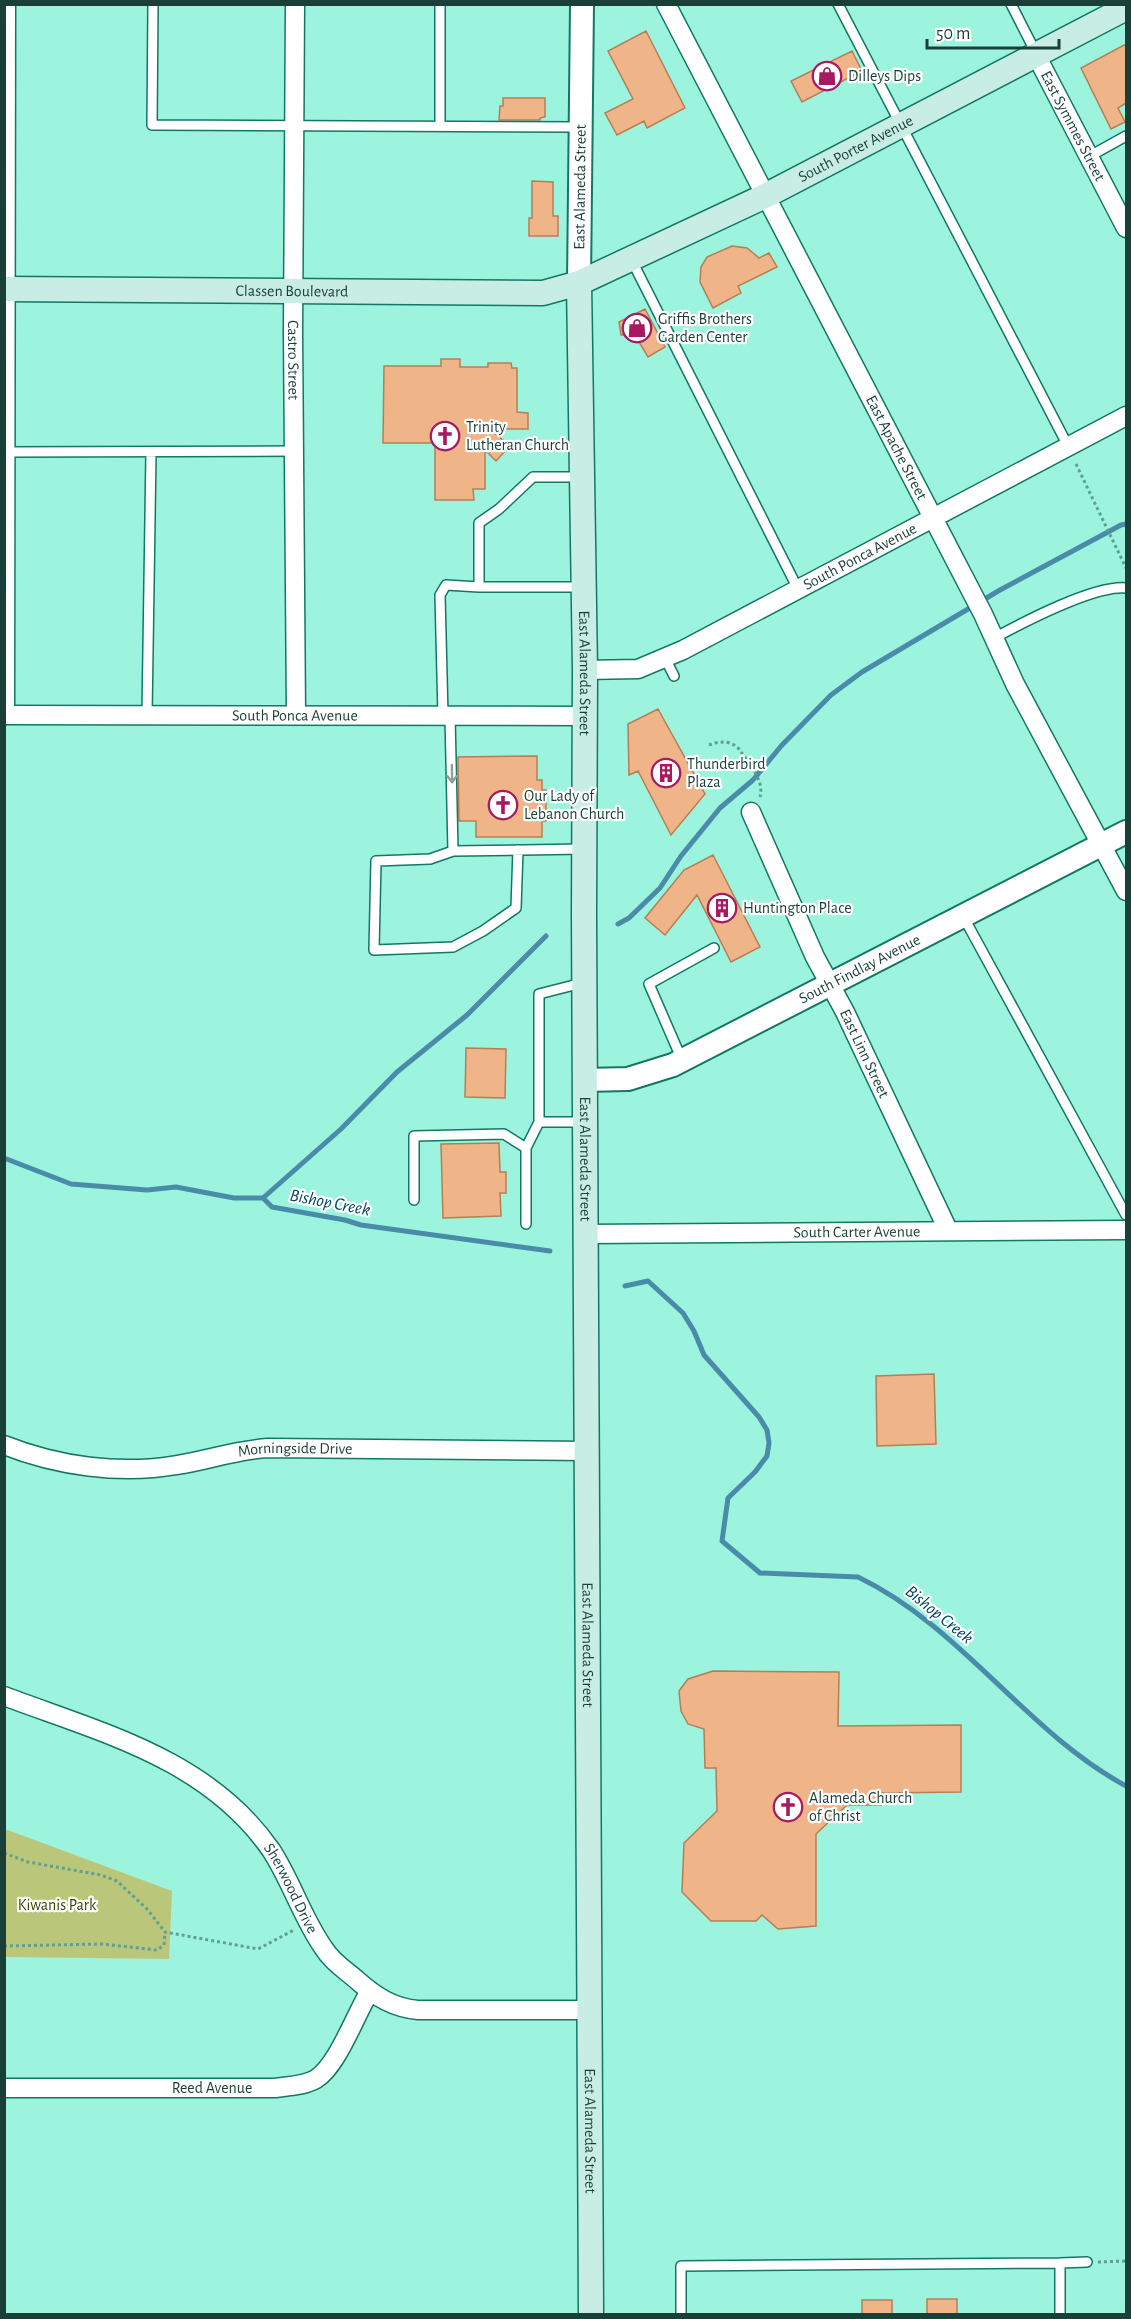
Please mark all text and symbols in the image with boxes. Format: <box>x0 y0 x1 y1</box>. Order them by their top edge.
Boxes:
scale bar <box>927 12 1059 50</box>
text: 50 m <box>936 25 970 43</box>
shop icon: Dilleys Dips <box>811 60 843 92</box>
place label: Dilleys Dips <box>848 68 921 85</box>
street label: East Symmes Street <box>1038 68 1108 184</box>
street label: South Porter Avenue <box>796 112 916 185</box>
street label: East Alameda Street <box>571 124 589 250</box>
street label: Classen Boulevard <box>236 283 348 300</box>
place label: Griffis Brothers Garden Center <box>658 311 752 345</box>
shop icon: Griffis Brothers Garden Center <box>621 312 653 344</box>
street label: Castro Street <box>285 320 302 400</box>
street label: East Apache Street <box>863 393 930 502</box>
place label: Trinity Lutheran Church <box>466 419 569 453</box>
church icon: Trinity Lutheran Church <box>429 420 461 452</box>
street label: South Ponca Avenue <box>801 520 919 593</box>
street label: East Alameda Street <box>576 610 593 736</box>
street label: South Ponca Avenue <box>232 707 358 724</box>
place label: Thunderbird Plaza <box>687 756 766 790</box>
building icon: Thunderbird Plaza <box>650 757 682 789</box>
one-way arrow <box>446 764 457 784</box>
place label: Our Lady of Lebanon Church <box>524 788 624 822</box>
church icon: Our Lady of Lebanon Church <box>487 789 519 821</box>
building icon: Huntington Place <box>706 892 738 924</box>
place label: Huntington Place <box>743 900 852 916</box>
street label: South Findlay Avenue <box>796 931 923 1007</box>
street label: East Linn Street <box>837 1007 892 1100</box>
street label: East Alameda Street <box>577 1096 594 1222</box>
water label: Bishop Creek <box>288 1186 372 1220</box>
street label: South Carter Avenue <box>793 1224 920 1240</box>
street label: Morningside Drive <box>237 1440 353 1460</box>
street label: East Alameda Street <box>579 1582 596 1708</box>
water label: Bishop Creek <box>902 1582 976 1648</box>
place label: Alameda Church of Christ <box>809 1790 912 1824</box>
church icon: Alameda Church of Christ <box>772 1791 804 1823</box>
street label: Sherwood Drive <box>261 1840 321 1936</box>
park label: Kiwanis Park <box>18 1897 97 1913</box>
street label: East Alameda Street <box>582 2068 598 2194</box>
street label: Reed Avenue <box>172 2080 252 2096</box>

